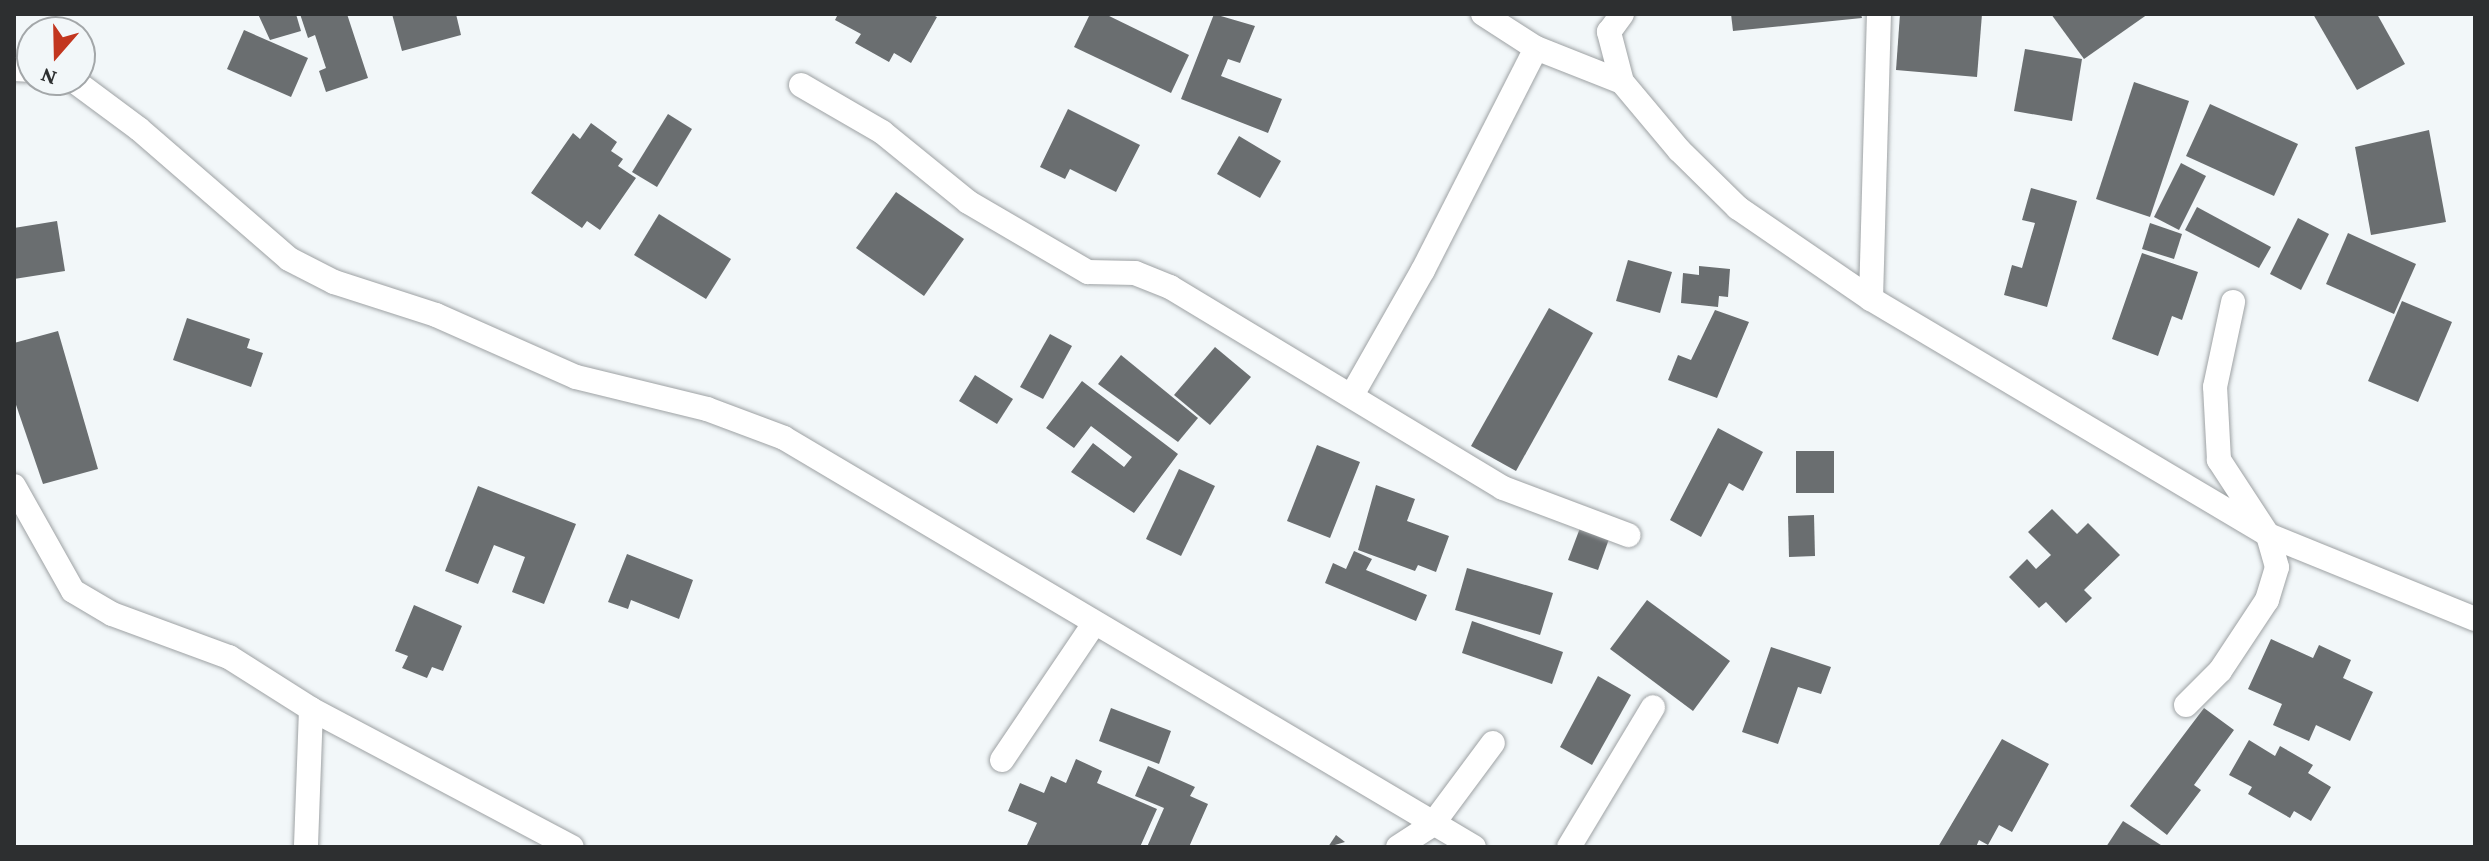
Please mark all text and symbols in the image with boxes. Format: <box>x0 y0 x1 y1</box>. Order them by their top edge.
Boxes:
north arrow <box>16 16 96 96</box>
text: N <box>37 63 60 91</box>

